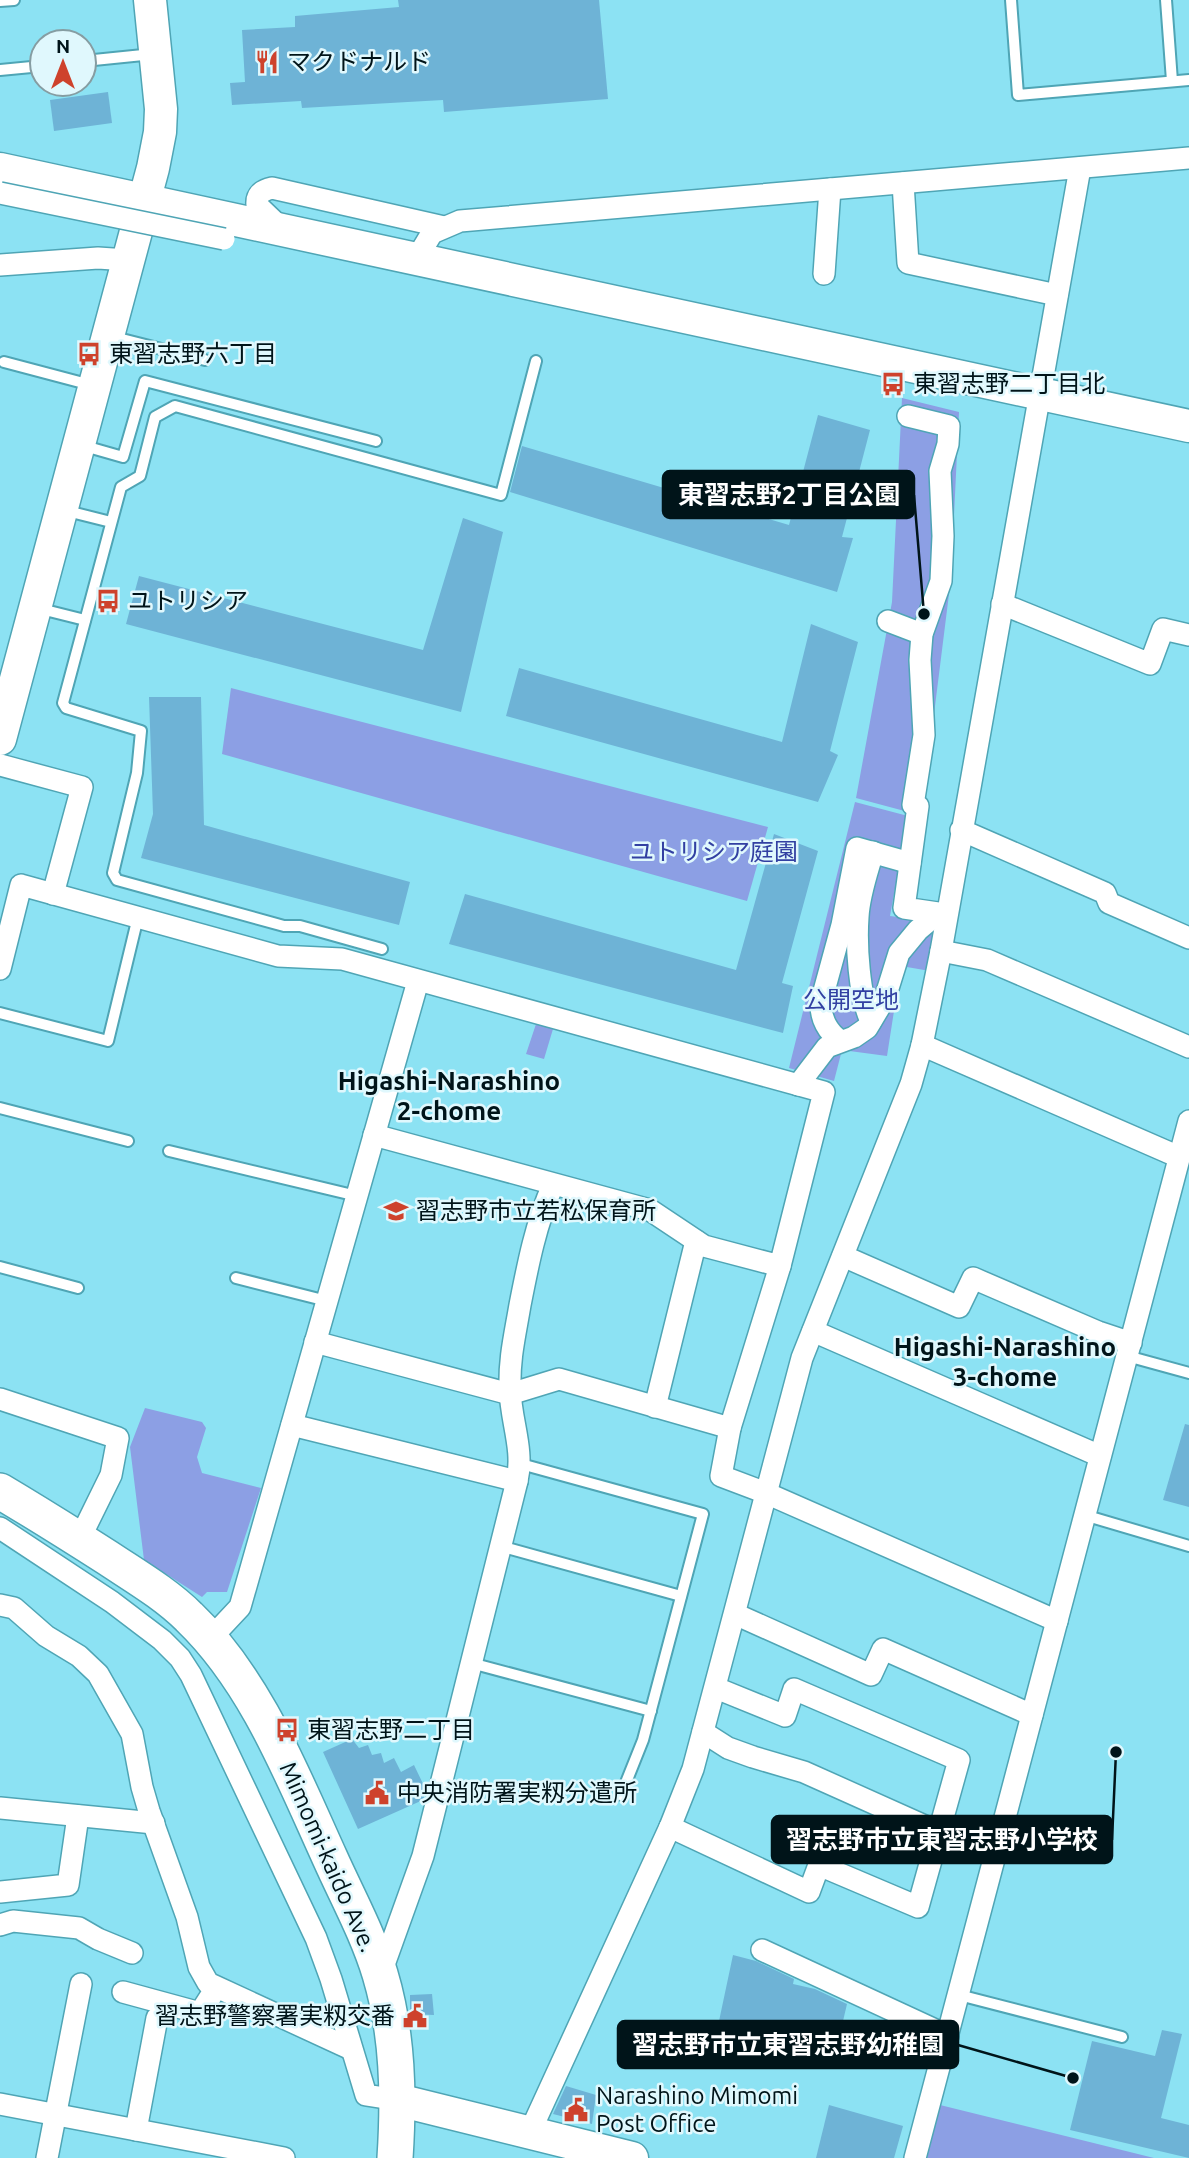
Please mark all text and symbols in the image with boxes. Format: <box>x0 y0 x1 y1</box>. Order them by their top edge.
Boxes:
north arrow <box>28 28 98 98</box>
text: N <box>56 35 70 57</box>
restaurant icon: マクドナルド <box>253 48 281 76</box>
place label: マクドナルド <box>287 48 431 75</box>
bus stop icon: 東習志野六丁目 <box>75 340 103 368</box>
place label: 東習志野六丁目 <box>109 340 277 367</box>
bus stop icon: 東習志野二丁目北 <box>879 370 907 398</box>
place label: 東習志野二丁目北 <box>913 370 1105 397</box>
callout: 東習志野2丁目公園 <box>663 471 914 518</box>
text: 東習志野2丁目公園 <box>678 480 900 509</box>
bus stop icon: ユトリシア <box>94 587 122 615</box>
place label: ユトリシア <box>128 587 248 614</box>
park label: ユトリシア庭園 <box>630 838 798 865</box>
park label: 公開空地 <box>803 986 899 1013</box>
district label: Higashi-Narashino 2-chome <box>338 1066 560 1125</box>
school or university icon: 習志野市立若松保育所 <box>382 1197 410 1225</box>
place label: 習志野市立若松保育所 <box>416 1197 656 1224</box>
district label: Higashi-Narashino 3-chome <box>894 1332 1116 1391</box>
bus stop icon: 東習志野二丁目 <box>273 1716 301 1744</box>
place label: 東習志野二丁目 <box>307 1716 475 1743</box>
street label: Mimomi-kaido Ave. <box>274 1758 382 1956</box>
public building icon: 中央消防署実籾分遣所 <box>363 1779 391 1807</box>
place label: 中央消防署実籾分遣所 <box>397 1779 637 1806</box>
callout: 習志野市立東習志野小学校 <box>772 1816 1112 1863</box>
text: 習志野市立東習志野小学校 <box>786 1825 1098 1854</box>
place label: 習志野警察署実籾交番 <box>155 2002 395 2029</box>
public building icon: 習志野警察署実籾交番 <box>401 2002 429 2030</box>
callout: 習志野市立東習志野幼稚園 <box>618 2021 958 2068</box>
text: 習志野市立東習志野幼稚園 <box>632 2030 944 2059</box>
place label: Narashino Mimomi Post Office <box>596 2082 798 2137</box>
public building icon: Narashino Mimomi Post Office <box>562 2096 590 2124</box>

